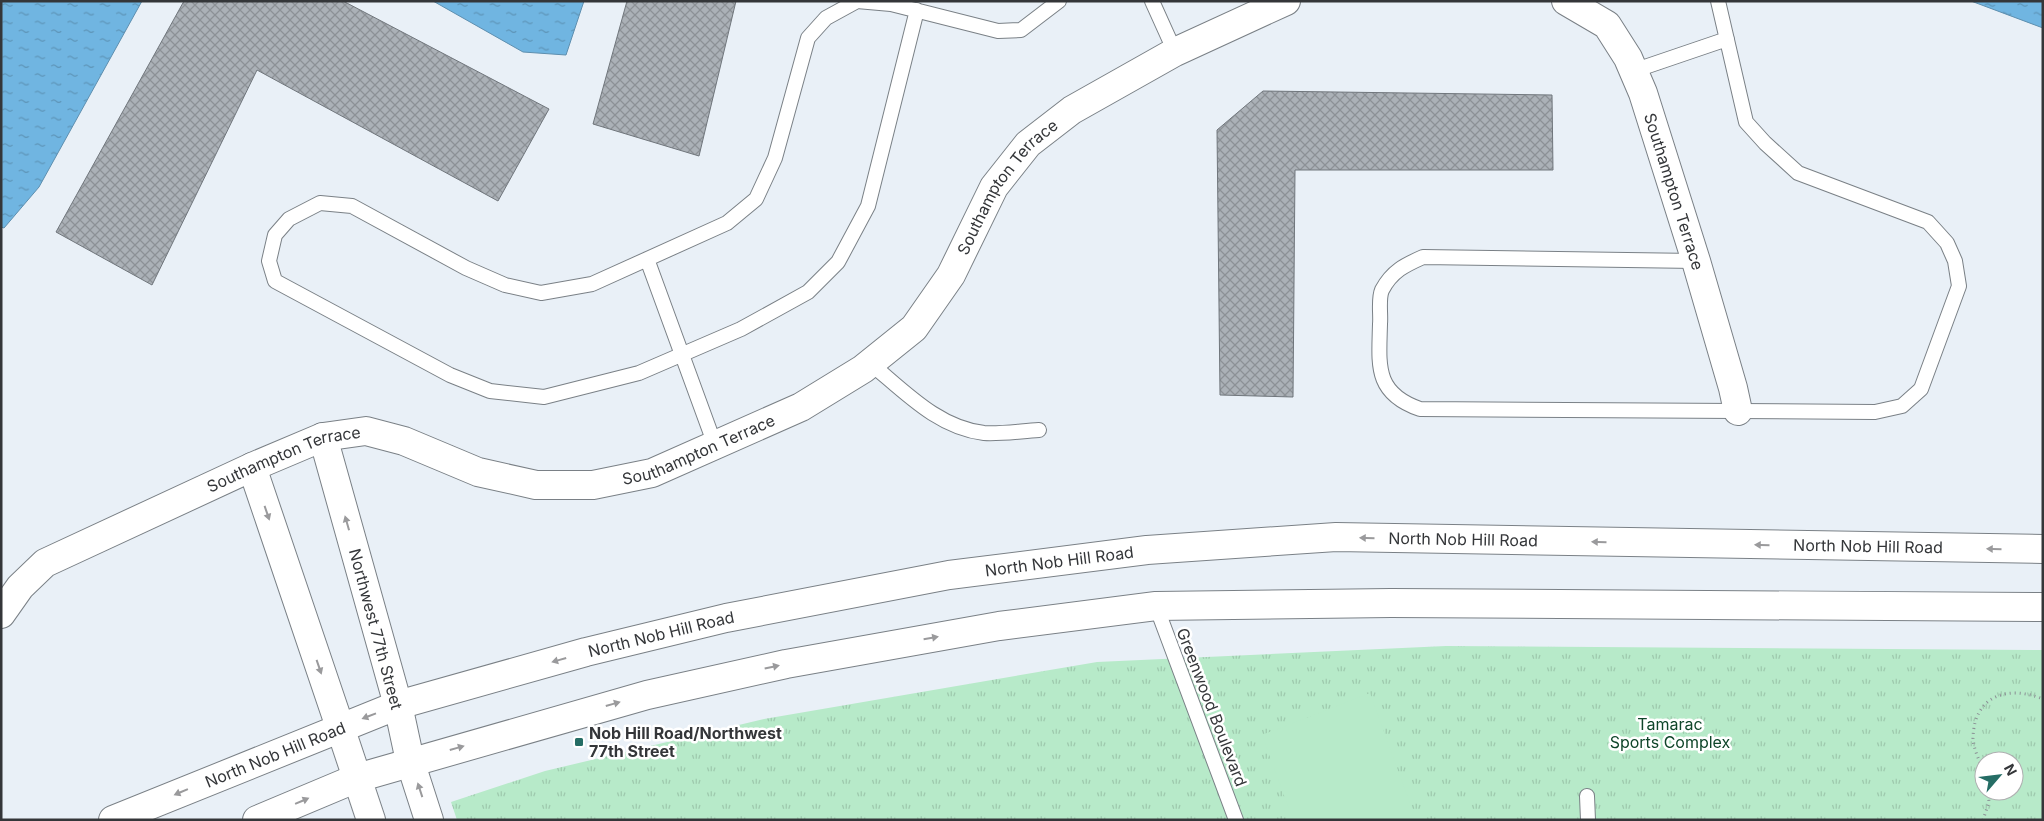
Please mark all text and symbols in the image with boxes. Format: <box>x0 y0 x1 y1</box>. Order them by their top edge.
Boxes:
street label: Southampton Terrace <box>1640 110 1708 272</box>
street label: Southampton Terrace <box>953 115 1062 258</box>
street label: Southampton Terrace <box>620 410 778 489</box>
street label: Southampton Terrace <box>204 422 362 497</box>
one-way arrow <box>264 506 272 521</box>
one-way arrow <box>343 516 351 531</box>
street label: North Nob Hill Road <box>1388 528 1538 550</box>
one-way arrow <box>1358 534 1374 542</box>
street label: North Nob Hill Road <box>1793 535 1943 557</box>
one-way arrow <box>1591 538 1607 546</box>
one-way arrow <box>1753 541 1769 549</box>
street label: North Nob Hill Road <box>984 542 1135 580</box>
one-way arrow <box>1986 545 2002 553</box>
street label: Northwest 77th Street <box>345 546 407 712</box>
street label: North Nob Hill Road <box>586 607 736 661</box>
street label: Greenwood Boulevard <box>1173 625 1251 789</box>
one-way arrow <box>924 633 940 641</box>
one-way arrow <box>552 656 567 664</box>
one-way arrow <box>315 660 323 675</box>
one-way arrow <box>764 663 779 671</box>
one-way arrow <box>606 700 621 708</box>
one-way arrow <box>361 712 376 720</box>
park label: Tamarac Sports Complex <box>1610 714 1731 752</box>
street label: North Nob Hill Road <box>202 717 348 792</box>
place label: Nob Hill Road/Northwest 77th Street <box>589 723 782 761</box>
marker: Nob Hill Road/Northwest 77th Street <box>573 736 585 748</box>
one-way arrow <box>449 744 465 752</box>
north arrow <box>1974 751 2024 801</box>
text: N <box>2001 761 2021 778</box>
one-way arrow <box>415 783 423 798</box>
one-way arrow <box>174 788 188 796</box>
one-way arrow <box>295 796 309 804</box>

